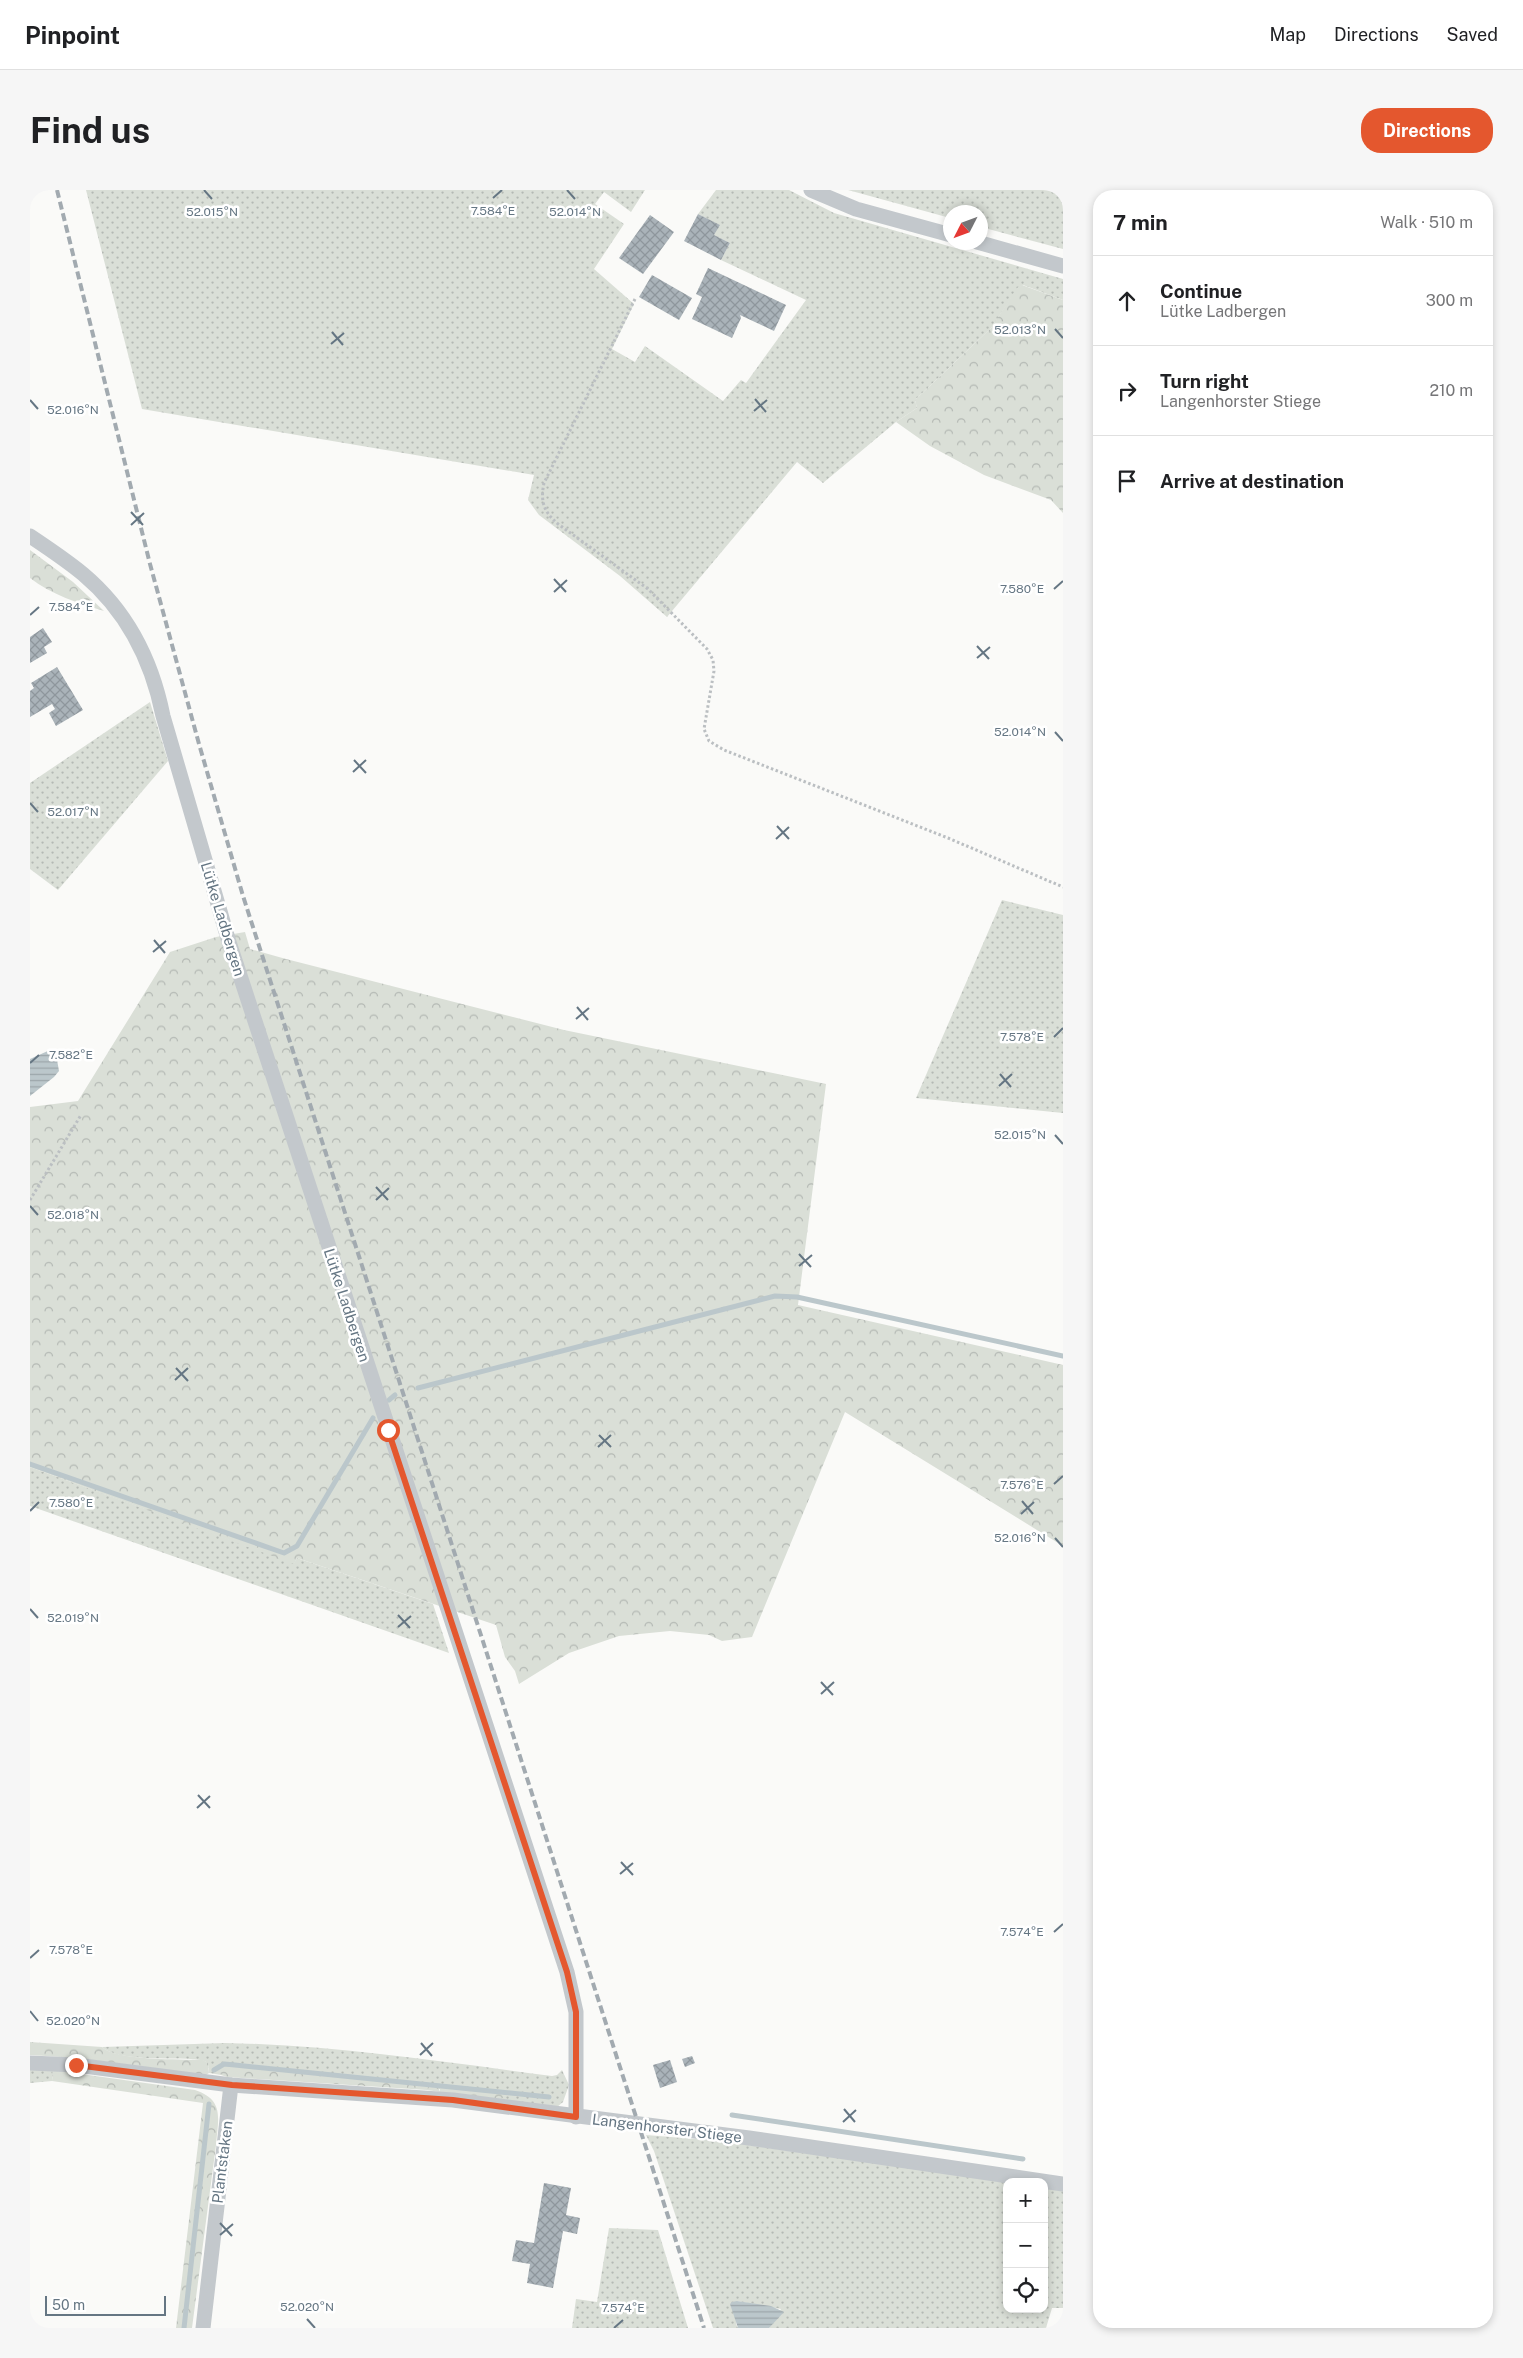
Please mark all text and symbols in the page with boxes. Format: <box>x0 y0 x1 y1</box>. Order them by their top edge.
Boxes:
text: Pinpoint <box>25 21 120 49</box>
text: Map <box>1269 24 1306 45</box>
text: Directions <box>1334 24 1419 45</box>
text: Saved <box>1447 24 1498 45</box>
button: Directions <box>1361 108 1493 153</box>
text: Find us <box>30 110 150 151</box>
text: 7.584°E <box>471 204 515 218</box>
text: 52.015°N <box>186 205 238 219</box>
text: 52.014°N <box>549 205 601 219</box>
north arrow <box>943 205 988 250</box>
text: 7 min <box>1113 210 1168 235</box>
text: Walk · 510 m <box>1380 213 1473 232</box>
text: Continue <box>1160 280 1242 302</box>
icon: ahead <box>1113 287 1141 315</box>
text: 300 m <box>1426 291 1473 310</box>
text: Lütke Ladbergen <box>1160 302 1286 321</box>
text: 52.013°N <box>994 323 1046 337</box>
text: Turn right <box>1160 370 1249 392</box>
icon: right <box>1113 377 1141 405</box>
text: 210 m <box>1429 381 1473 400</box>
text: Langenhorster Stiege <box>1160 392 1321 411</box>
text: 52.016°N <box>47 403 99 417</box>
icon: arrive <box>1113 467 1141 495</box>
text: Arrive at destination <box>1160 470 1344 492</box>
text: 7.580°E <box>1000 582 1044 596</box>
text: 7.584°E <box>49 600 93 614</box>
text: 52.014°N <box>994 725 1046 739</box>
text: 52.017°N <box>47 805 99 819</box>
street label: Lütke Ladbergen <box>198 860 248 978</box>
text: 7.578°E <box>1000 1030 1044 1044</box>
text: 7.582°E <box>49 1048 93 1062</box>
text: 52.015°N <box>994 1128 1046 1142</box>
text: 52.018°N <box>47 1208 99 1222</box>
street label: Lütke Ladbergen <box>321 1246 373 1364</box>
route start <box>377 1419 400 1442</box>
text: 7.576°E <box>1000 1478 1044 1492</box>
text: 7.580°E <box>49 1496 93 1510</box>
text: 52.016°N <box>994 1531 1046 1545</box>
text: 52.019°N <box>47 1611 99 1625</box>
text: 7.574°E <box>1000 1925 1044 1939</box>
text: 7.578°E <box>49 1943 93 1957</box>
text: 52.020°N <box>46 2014 100 2028</box>
route end <box>65 2054 88 2077</box>
street label: Langenhorster Stiege <box>591 2110 743 2146</box>
street label: Plantstaken <box>208 2120 236 2204</box>
map controls <box>1003 2178 1048 2313</box>
button: + <box>1003 2178 1048 2223</box>
button: − <box>1003 2223 1048 2268</box>
button: locate <box>1003 2268 1048 2313</box>
scale bar <box>45 2293 166 2316</box>
text: 50 m <box>52 2297 85 2313</box>
text: 52.020°N <box>280 2300 334 2314</box>
text: 7.574°E <box>601 2301 645 2315</box>

